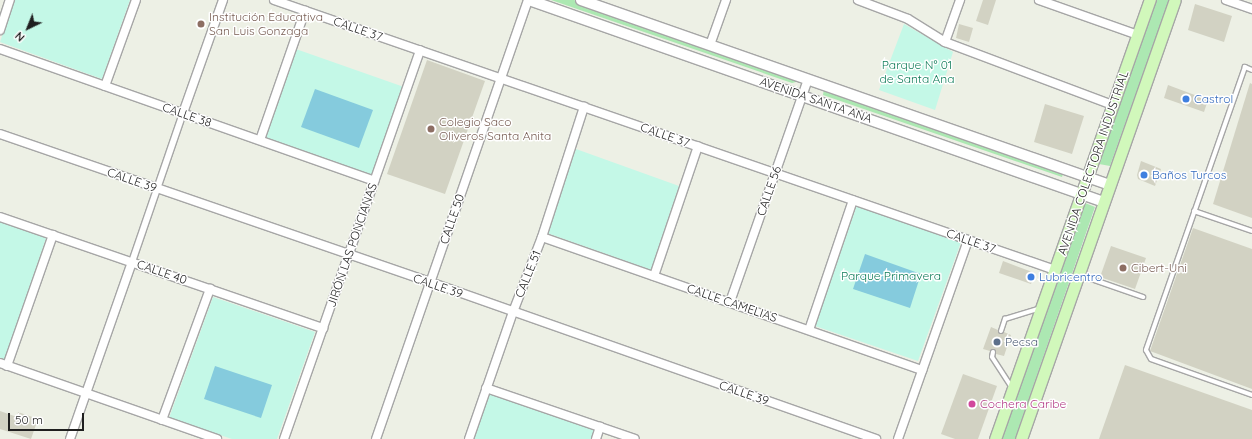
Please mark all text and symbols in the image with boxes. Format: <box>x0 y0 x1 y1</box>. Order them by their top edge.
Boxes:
north arrow <box>8 8 48 48</box>
place label: Institución Educativa San Luis Gonzaga <box>209 10 323 38</box>
street label: CALLE 37 <box>332 14 384 44</box>
marker: Institución Educativa San Luis Gonzaga <box>196 19 206 29</box>
text: N <box>12 29 28 45</box>
park label: Parque N° 01 de Santa Ana <box>880 58 954 86</box>
street label: AVENIDA COLECTORA INDUSTRIAL <box>1055 69 1131 257</box>
street label: AVENIDA SANTA ANA <box>758 74 874 126</box>
place label: Castrol <box>1194 92 1233 106</box>
marker: Castrol <box>1181 94 1191 104</box>
street label: CALLE 38 <box>160 100 214 130</box>
place label: Colegio Saco Oliveros Santa Anita <box>439 115 551 143</box>
street label: CALLE 37 <box>639 120 691 150</box>
marker: Colegio Saco Oliveros Santa Anita <box>426 124 436 134</box>
street label: CALLE 56 <box>754 164 784 218</box>
street label: CALLE 39 <box>105 165 159 195</box>
place label: Baños Turcos <box>1152 168 1226 182</box>
marker: Baños Turcos <box>1139 170 1149 180</box>
street label: JIRÓN LAS PONCIANAS <box>324 181 380 309</box>
street label: CALLE 50 <box>437 192 467 246</box>
street label: CALLE 37 <box>945 226 997 256</box>
street label: CALLE 51 <box>512 248 544 300</box>
street label: CALLE 40 <box>135 257 189 287</box>
place label: Cibert-Uni <box>1131 261 1187 275</box>
marker: Cibert-Uni <box>1118 263 1128 273</box>
park label: Parque Primavera <box>841 269 941 283</box>
place label: Lubricentro <box>1039 270 1102 284</box>
street label: CALLE 39 <box>411 271 465 301</box>
marker: Lubricentro <box>1026 272 1036 282</box>
street label: CALLE CAMELIAS <box>685 281 779 325</box>
place label: Pecsa <box>1005 335 1038 349</box>
marker: Pecsa <box>992 337 1002 347</box>
street label: CALLE 39 <box>717 378 771 408</box>
place label: Cochera Caribe <box>980 397 1066 411</box>
marker: Cochera Caribe <box>967 399 977 409</box>
scale bar <box>10 405 86 431</box>
text: 50 m <box>15 412 43 427</box>

